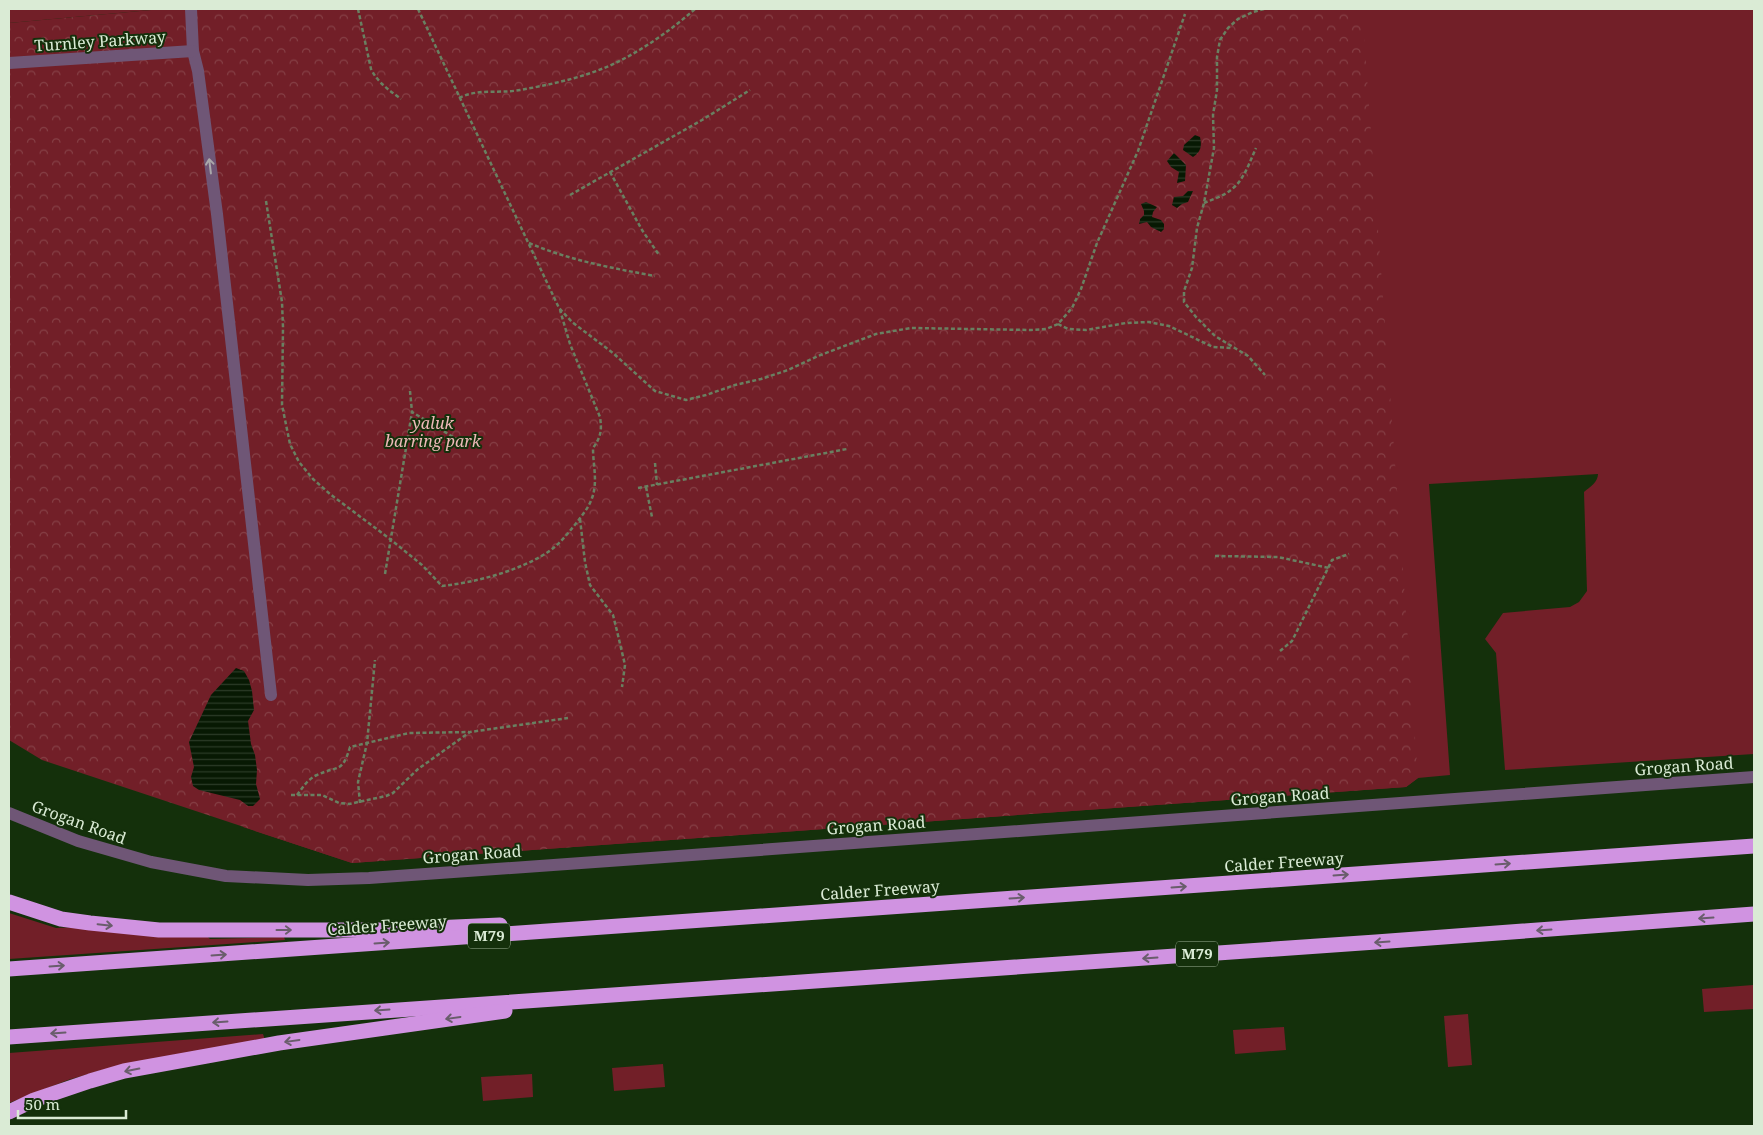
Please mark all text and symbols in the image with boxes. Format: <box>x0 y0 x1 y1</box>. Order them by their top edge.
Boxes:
street label: Turnley Parkway <box>34 25 167 57</box>
one-way arrow <box>205 158 215 174</box>
park label: yaluk barring park <box>385 412 482 452</box>
street label: Grogan Road <box>1634 752 1734 780</box>
street label: Grogan Road <box>1230 782 1330 810</box>
street label: Grogan Road <box>29 795 129 849</box>
street label: Grogan Road <box>826 811 926 839</box>
street label: Grogan Road <box>422 840 522 868</box>
street label: Calder Freeway <box>1224 847 1345 877</box>
one-way arrow <box>1495 859 1511 869</box>
one-way arrow <box>1333 871 1349 880</box>
street label: Calder Freeway <box>820 875 941 905</box>
one-way arrow <box>1171 882 1187 891</box>
one-way arrow <box>1009 894 1025 903</box>
street label: Calder Freeway <box>327 910 448 940</box>
one-way arrow <box>1698 913 1714 922</box>
one-way arrow <box>96 920 112 930</box>
road number: M79 <box>468 924 510 948</box>
one-way arrow <box>276 925 292 935</box>
one-way arrow <box>1536 925 1552 934</box>
one-way arrow <box>1374 937 1390 946</box>
one-way arrow <box>373 939 389 948</box>
road number: M79 <box>1176 942 1218 966</box>
one-way arrow <box>211 950 227 959</box>
one-way arrow <box>1142 953 1158 962</box>
one-way arrow <box>49 961 65 971</box>
one-way arrow <box>374 1005 390 1015</box>
one-way arrow <box>445 1013 461 1023</box>
one-way arrow <box>212 1017 228 1026</box>
one-way arrow <box>50 1029 66 1038</box>
one-way arrow <box>285 1036 301 1046</box>
one-way arrow <box>125 1065 141 1075</box>
scale bar <box>18 1088 125 1120</box>
text: 50 m <box>25 1094 60 1114</box>

